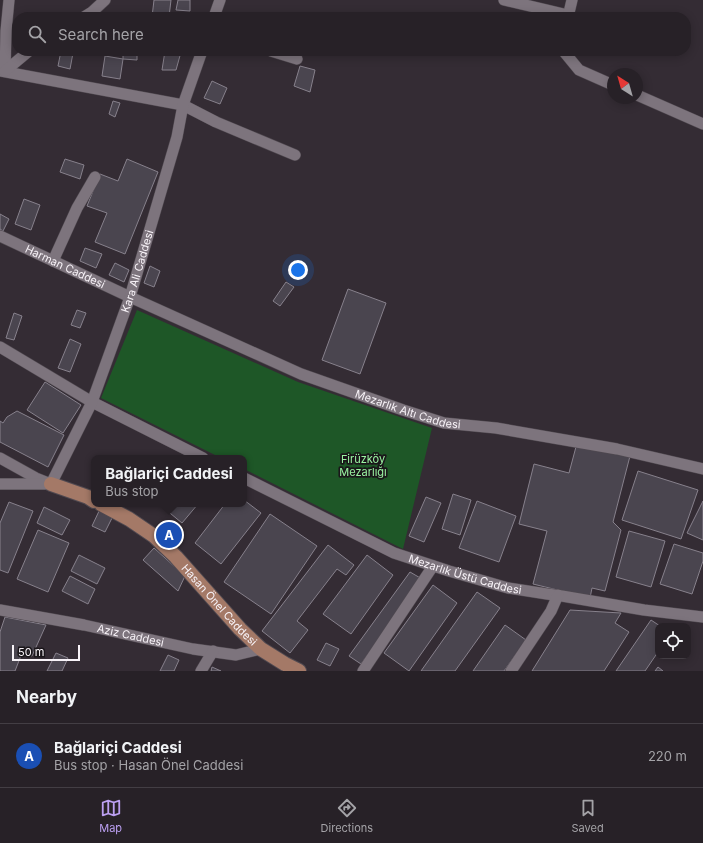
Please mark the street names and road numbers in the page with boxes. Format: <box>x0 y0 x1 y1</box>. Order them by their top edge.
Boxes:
street label: Kara Ali Caddesi <box>118 228 156 315</box>
street label: Harman Caddesi <box>23 242 107 291</box>
street label: Mezarlık Altı Caddesi <box>353 387 461 432</box>
street label: Mezarlık Üstü Caddesi <box>407 551 523 597</box>
street label: Hasan Önel Caddesi <box>179 561 260 649</box>
street label: Aziz Caddesi <box>96 621 165 649</box>

